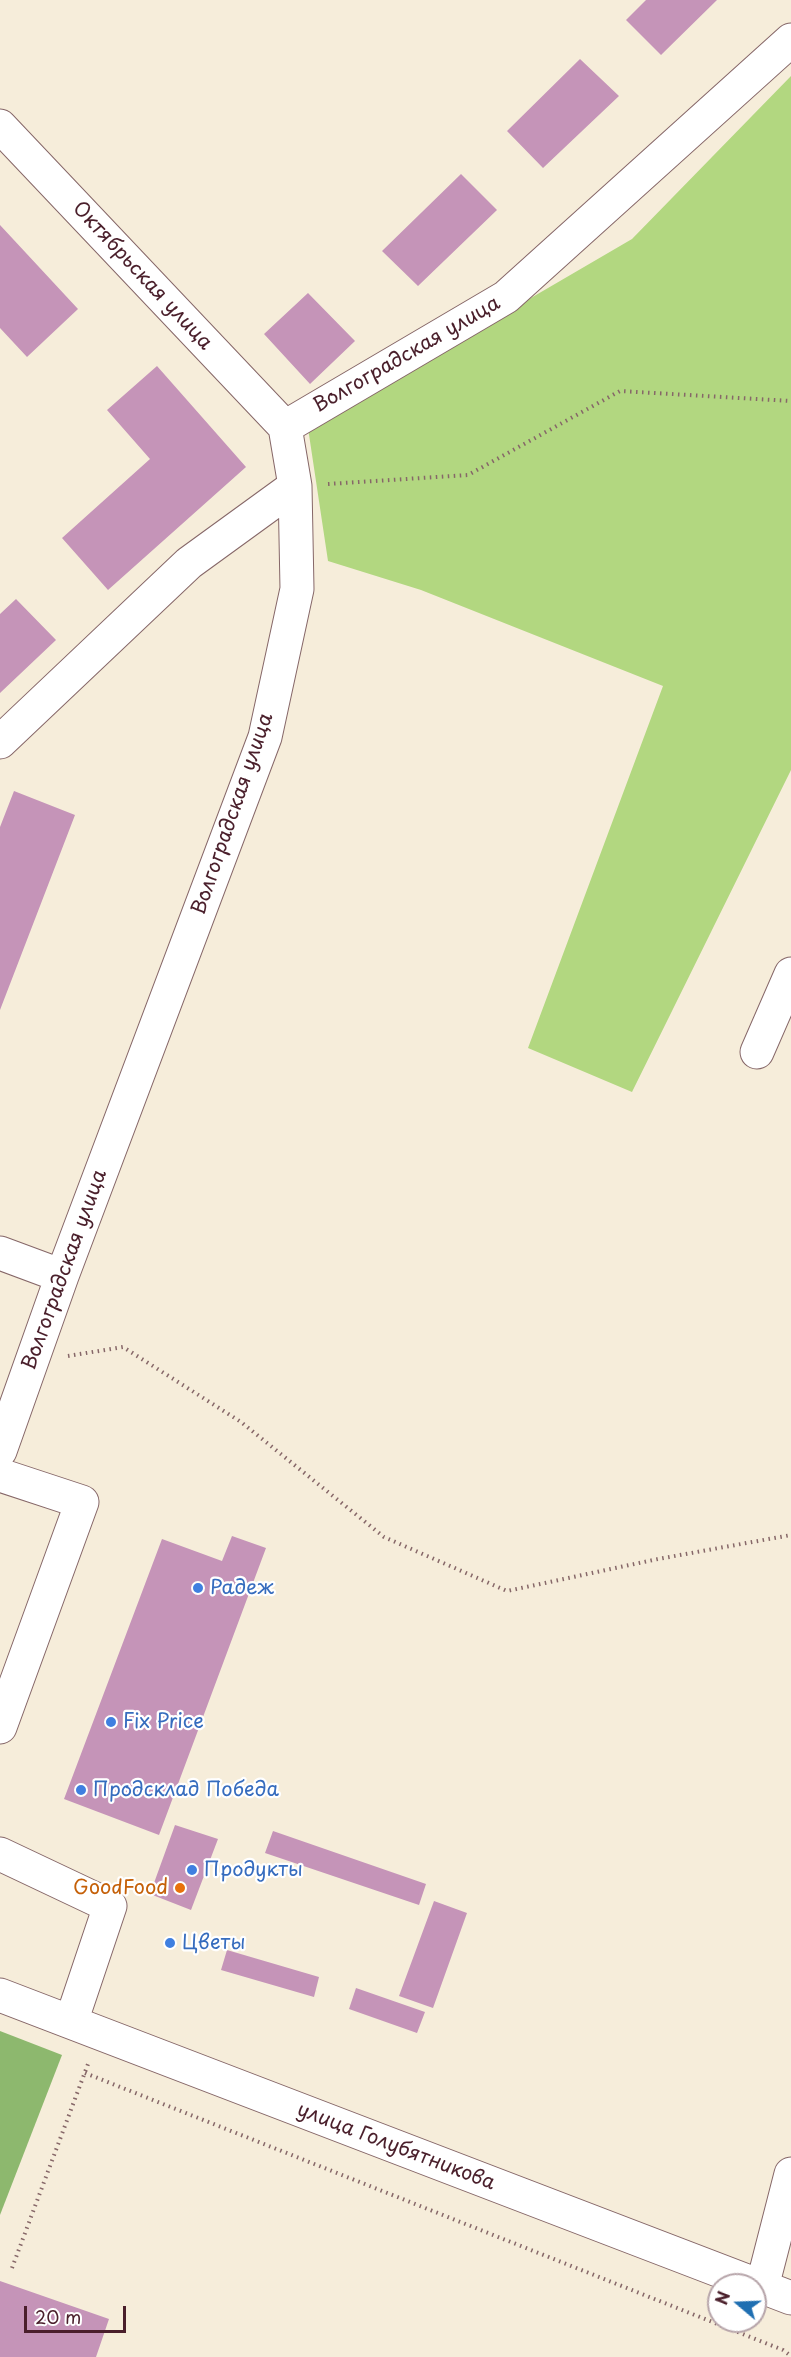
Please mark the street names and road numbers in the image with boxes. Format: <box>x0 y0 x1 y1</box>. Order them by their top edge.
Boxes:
street label: Октябрьская улица <box>67 197 217 355</box>
street label: Волгоградская улица <box>309 292 505 418</box>
street label: Волгоградская улица <box>187 710 279 918</box>
street label: Волгоградская улица <box>18 1166 112 1374</box>
street label: улица Голубятникова <box>294 2098 498 2196</box>

